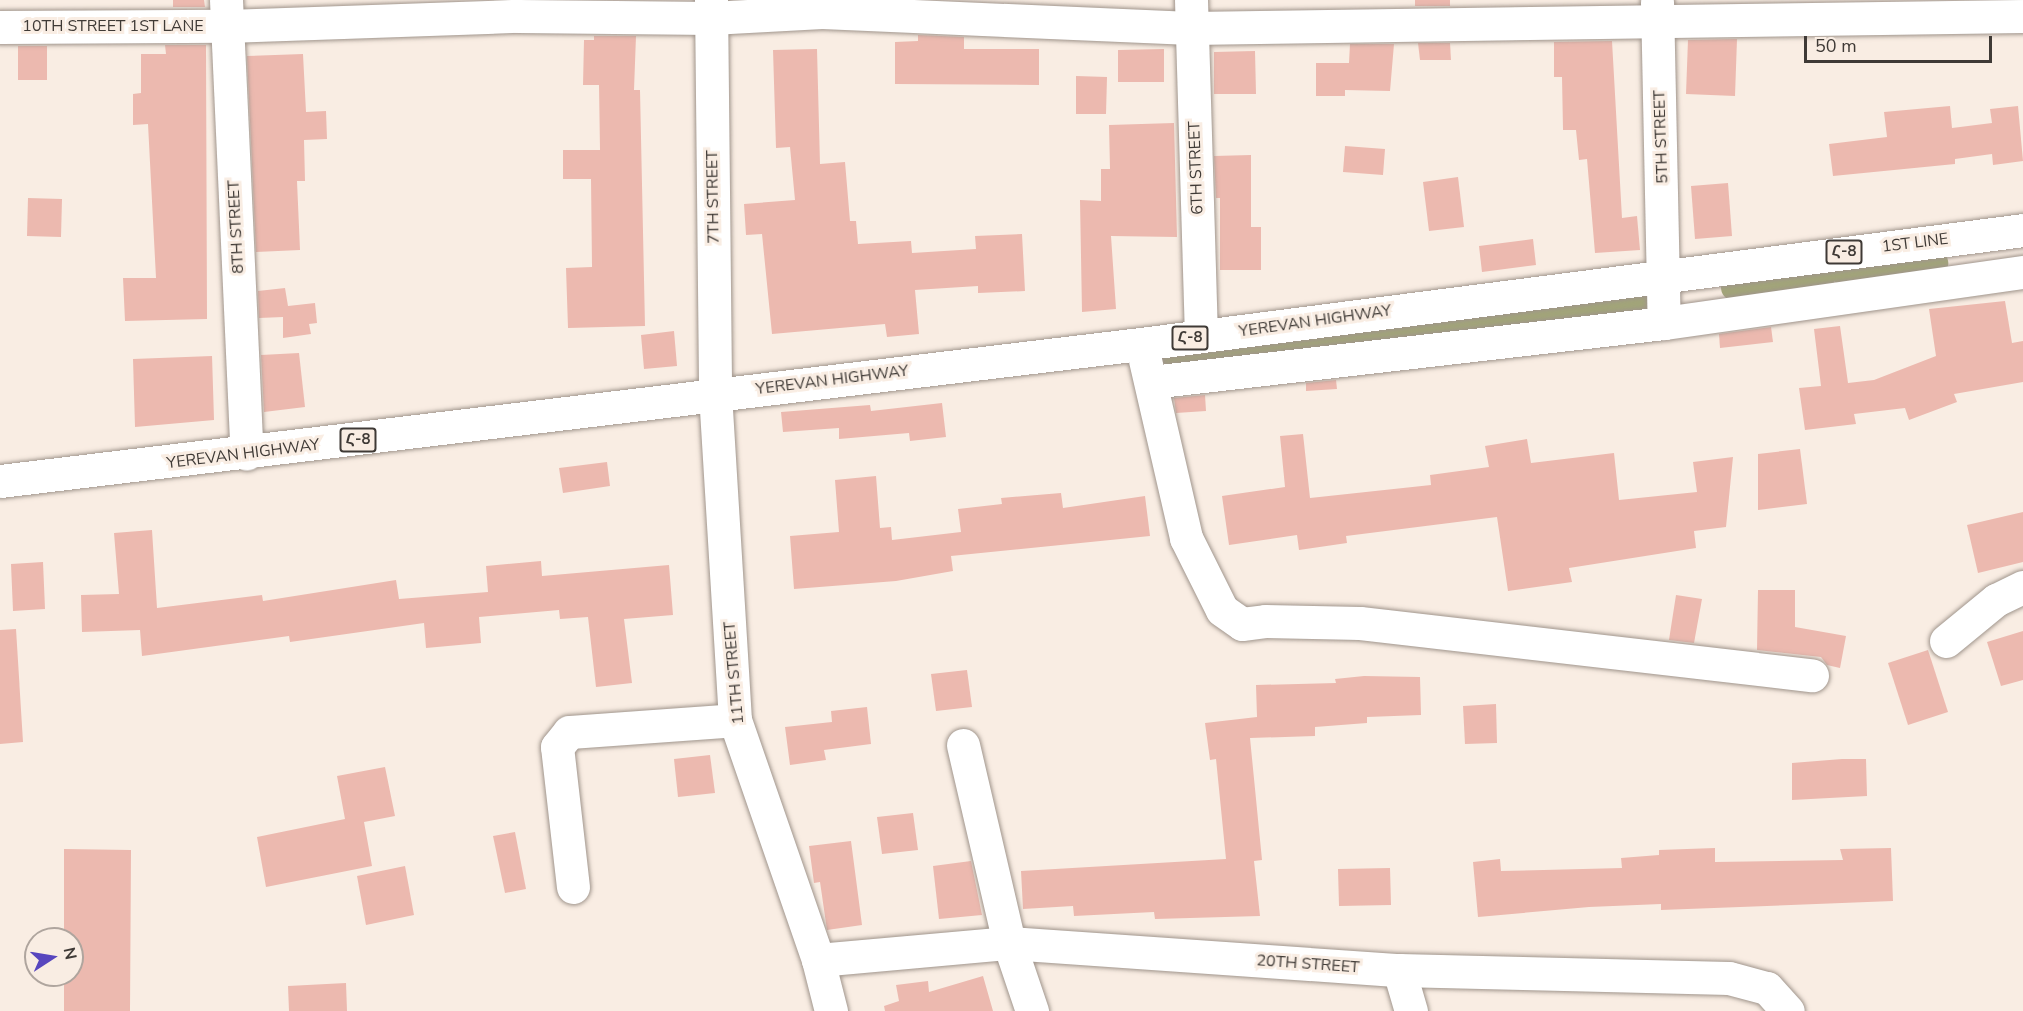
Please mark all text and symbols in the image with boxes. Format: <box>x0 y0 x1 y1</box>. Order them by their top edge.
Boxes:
street label: 10TH STREET 1ST LANE <box>22 16 204 36</box>
scale bar <box>1807 24 1994 62</box>
text: 50 m <box>1815 34 1857 58</box>
street label: 5TH STREET <box>1650 90 1672 184</box>
street label: 6TH STREET <box>1185 121 1207 215</box>
street label: 7TH STREET <box>703 150 723 244</box>
street label: 8TH STREET <box>224 180 248 274</box>
street label: 1ST LINE <box>1881 229 1949 257</box>
road number: Հ-8 <box>1824 240 1864 264</box>
street label: YEREVAN HIGHWAY <box>1238 301 1392 341</box>
road number: Հ-8 <box>1170 326 1210 350</box>
street label: YEREVAN HIGHWAY <box>755 361 909 399</box>
road number: Հ-8 <box>338 428 378 452</box>
street label: YEREVAN HIGHWAY <box>166 435 320 473</box>
street label: 11TH STREET <box>720 621 748 725</box>
north arrow <box>24 927 84 987</box>
text: N <box>58 946 82 962</box>
street label: 20TH STREET <box>1256 951 1360 977</box>

